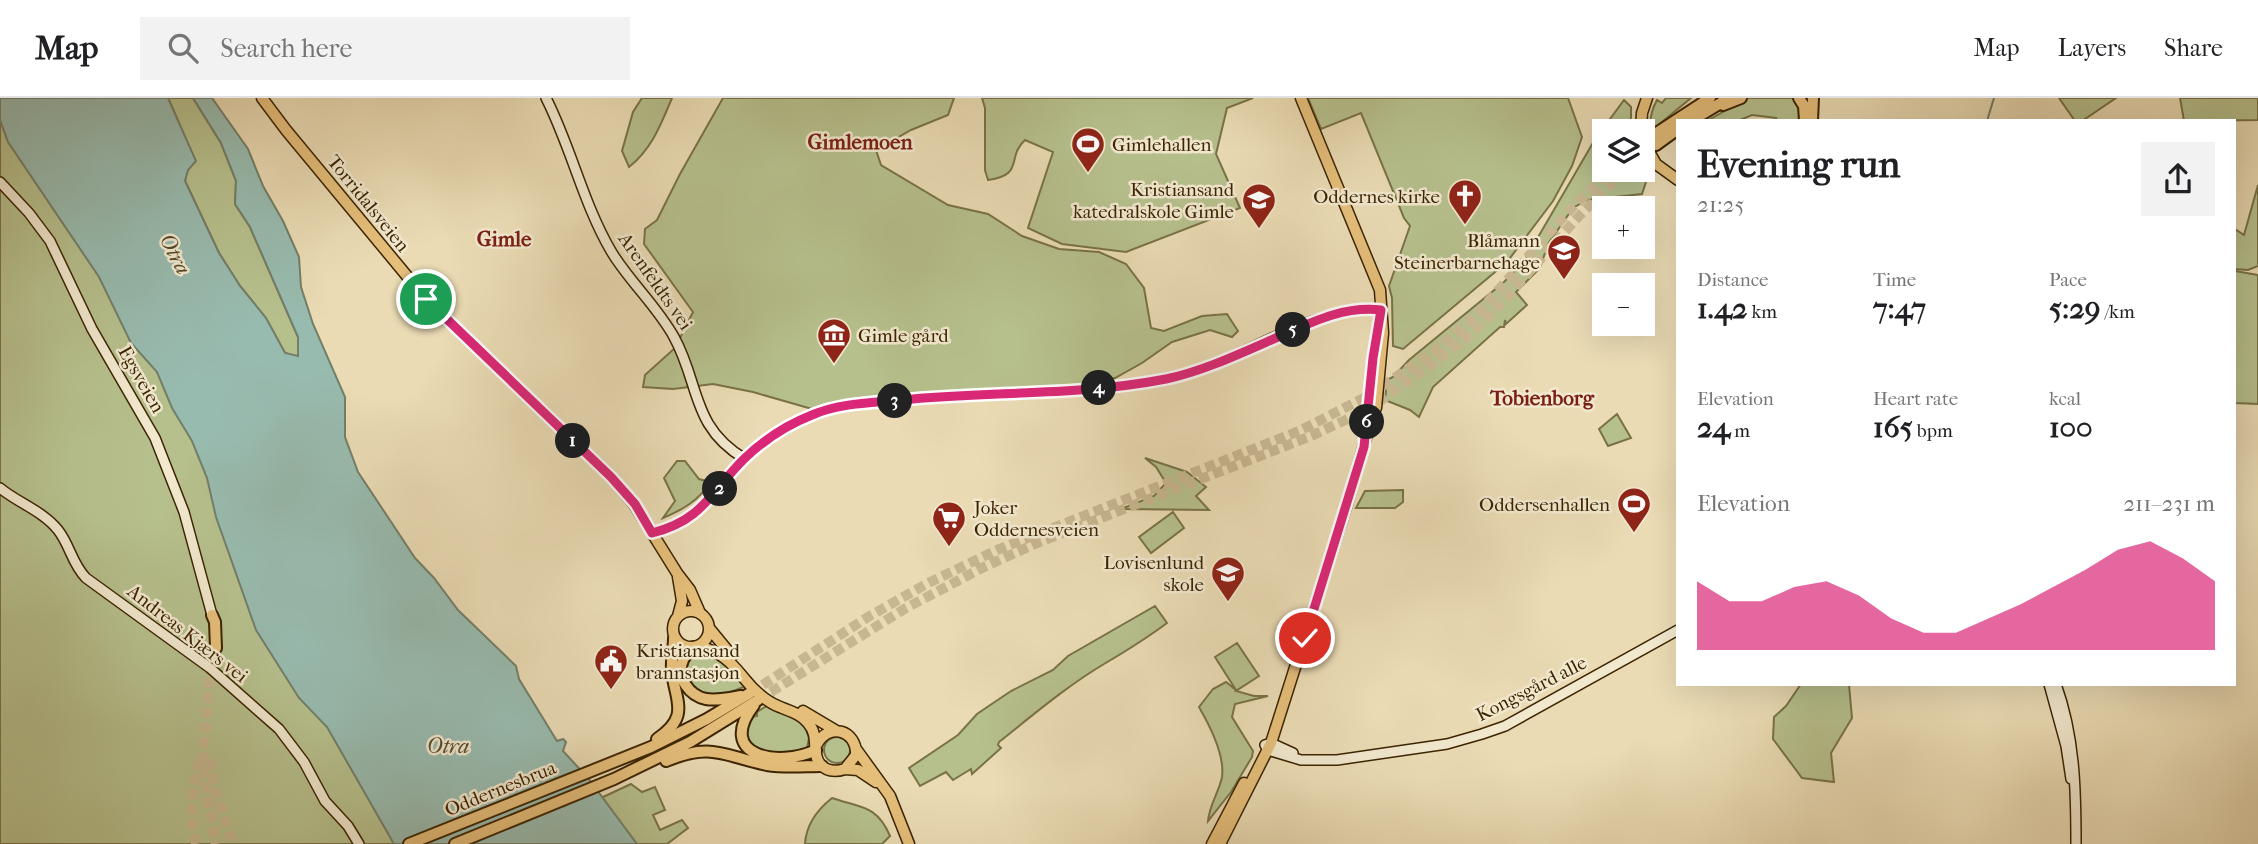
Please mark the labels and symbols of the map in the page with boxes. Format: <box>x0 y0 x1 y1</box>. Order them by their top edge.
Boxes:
sports icon: Gimlehallen <box>1069 125 1107 174</box>
district label: Gimlemoen <box>807 130 913 154</box>
place label: Gimlehallen <box>1112 134 1212 156</box>
street label: Torridalsveien <box>323 151 414 256</box>
church icon: Oddernes kirke <box>1446 177 1484 226</box>
place label: Kristiansand katedralskole Gimle <box>1073 179 1235 223</box>
school or university icon: Kristiansand katedralskole Gimle <box>1240 181 1278 230</box>
place label: Oddernes kirke <box>1313 186 1440 208</box>
district label: Gimle <box>477 227 532 251</box>
street label: Arenfeldts vei <box>613 228 697 335</box>
water label: Otra <box>154 230 196 278</box>
place label: Blåmann Steinerbarnehage <box>1394 230 1540 274</box>
school or university icon: Blåmann Steinerbarnehage <box>1545 232 1583 281</box>
pin <box>396 269 456 329</box>
pin: 5 <box>1276 313 1310 348</box>
museum icon: Gimle gård <box>815 316 853 365</box>
place label: Gimle gård <box>858 325 949 347</box>
street label: Egsveien <box>113 342 169 417</box>
pin: 4 <box>1082 370 1116 406</box>
pin: 3 <box>878 384 912 418</box>
district label: Tobienborg <box>1489 386 1595 410</box>
pin: 6 <box>1350 404 1384 440</box>
pin: 1 <box>556 424 590 458</box>
pin: 2 <box>702 472 738 506</box>
sports icon: Oddersenhallen <box>1615 485 1653 534</box>
place label: Oddersenhallen <box>1479 494 1610 516</box>
place label: Joker Oddernesveien <box>972 497 1099 541</box>
supermarket icon: Joker Oddernesveien <box>930 499 968 548</box>
place label: Lovisenlund skole <box>1103 552 1205 596</box>
school or university icon: Lovisenlund skole <box>1209 554 1247 603</box>
street label: Andreas Kjærs vei <box>122 579 252 688</box>
pin <box>1275 608 1335 668</box>
place label: Kristiansand brannstasjon <box>635 640 740 684</box>
public building icon: Kristiansand brannstasjon <box>592 642 630 691</box>
street label: Kongsgård alle <box>1473 652 1590 726</box>
water label: Otra <box>427 734 469 758</box>
street label: Oddernesbrua <box>442 757 559 821</box>

